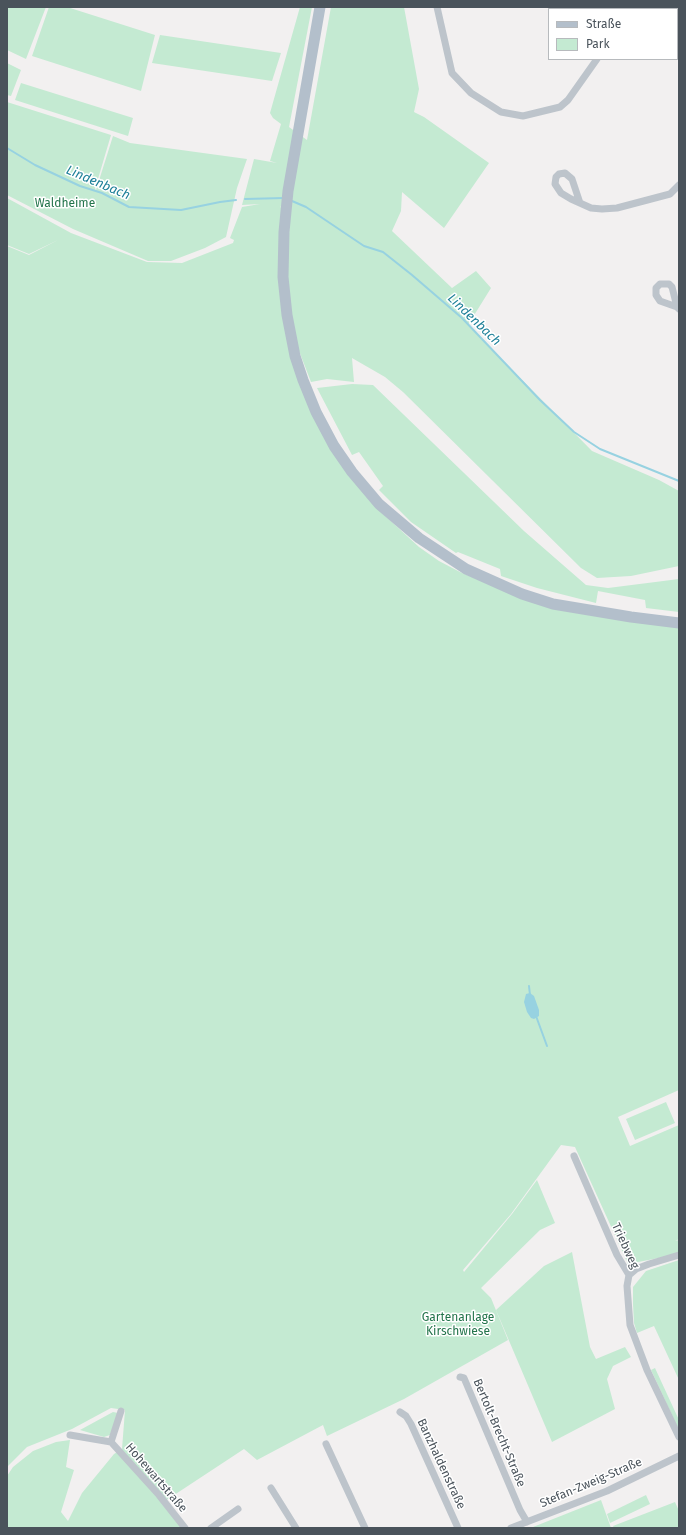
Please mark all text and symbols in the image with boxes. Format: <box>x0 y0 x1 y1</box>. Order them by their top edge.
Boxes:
legend <box>548 8 678 60</box>
text: Straße <box>586 17 621 31</box>
text: Park <box>586 37 610 51</box>
water label: Lindenbach <box>64 163 132 203</box>
park label: Waldheime <box>35 197 95 211</box>
water label: Lindenbach <box>444 291 504 349</box>
street label: Triebweg <box>608 1221 642 1271</box>
park label: Gartenanlage Kirschwiese <box>422 1311 494 1339</box>
street label: Bertolt-Brecht-Straße <box>470 1377 528 1489</box>
street label: Banzhaldenstraße <box>414 1417 468 1511</box>
street label: Hohewartstraße <box>122 1440 190 1516</box>
street label: Stefan-Zweig-Straße <box>538 1455 644 1511</box>

